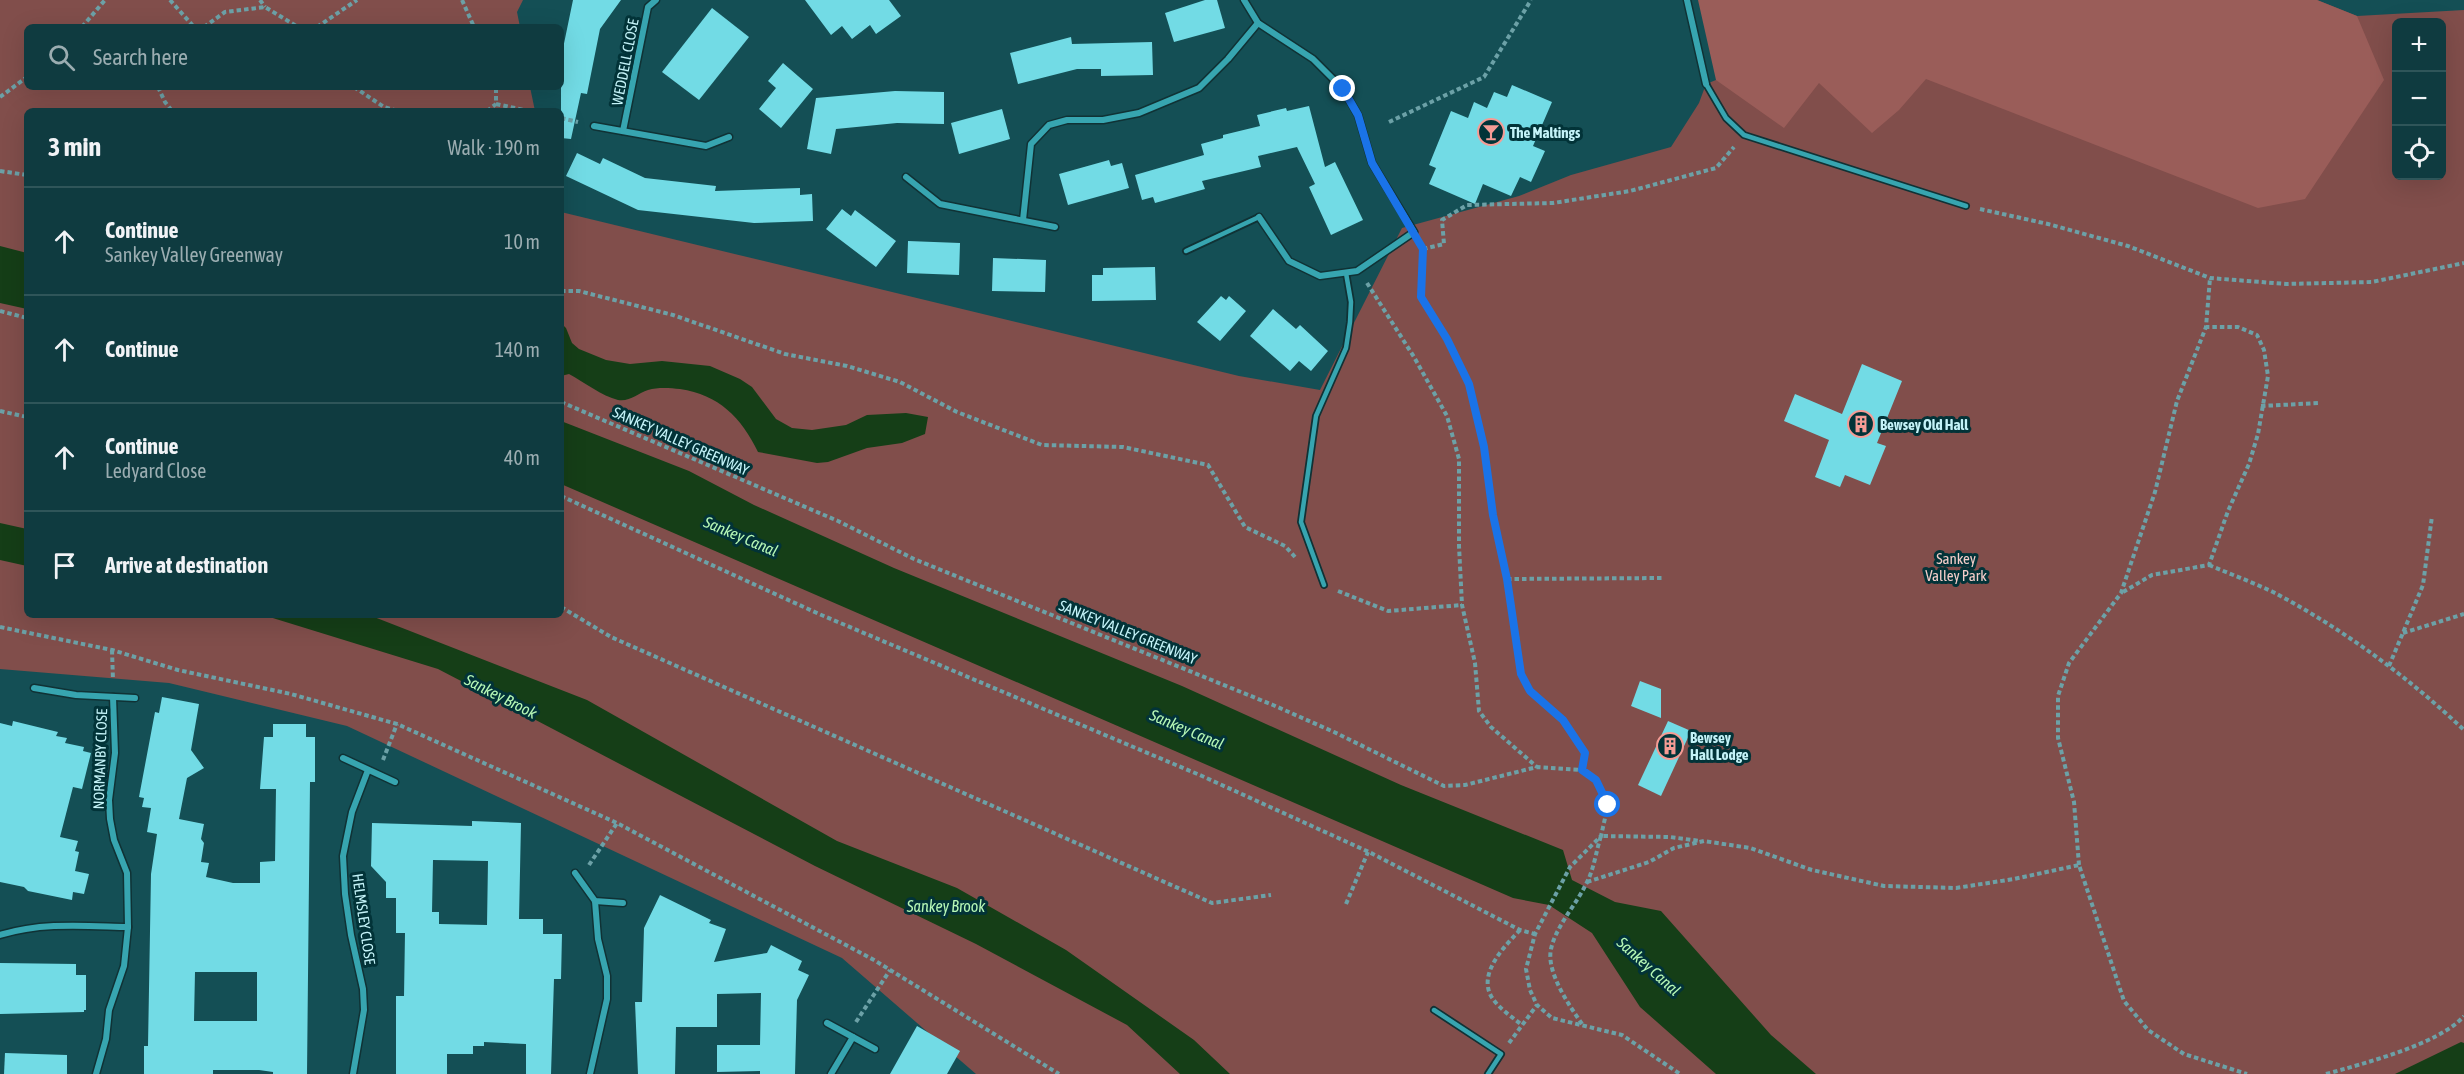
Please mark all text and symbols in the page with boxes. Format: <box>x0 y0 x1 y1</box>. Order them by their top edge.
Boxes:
street label: WEDDELL CLOSE <box>608 17 642 107</box>
map controls <box>2392 18 2446 180</box>
button: + <box>2392 18 2446 72</box>
search box <box>24 24 564 90</box>
icon: search <box>45 41 78 74</box>
text: Search here <box>93 44 188 70</box>
button: − <box>2392 72 2446 126</box>
route end <box>1329 75 1355 101</box>
bar icon: The Maltings <box>1476 117 1506 147</box>
place label: The Maltings <box>1510 124 1581 141</box>
button: locate <box>2392 126 2446 180</box>
text: 3 min <box>48 132 101 162</box>
text: Walk · 190 m <box>448 136 540 159</box>
text: Continue <box>105 217 179 243</box>
icon: ahead <box>48 225 81 258</box>
text: 10 m <box>504 230 540 253</box>
text: Sankey Valley Greenway <box>105 243 283 266</box>
icon: ahead <box>48 333 81 366</box>
text: Continue <box>105 336 179 362</box>
text: 140 m <box>495 338 540 361</box>
street label: SANKEY VALLEY GREENWAY <box>610 403 752 479</box>
building icon: Bewsey Old Hall <box>1846 409 1876 439</box>
place label: Bewsey Old Hall <box>1880 416 1969 433</box>
text: Continue <box>105 433 179 459</box>
icon: ahead <box>48 441 81 474</box>
text: 40 m <box>504 446 540 469</box>
text: Ledyard Close <box>105 459 206 482</box>
water label: Sankey Canal <box>700 512 781 561</box>
icon: arrive <box>48 549 81 582</box>
park label: Sankey Valley Park <box>1925 550 1987 584</box>
text: Arrive at destination <box>105 552 268 578</box>
street label: SANKEY VALLEY GREENWAY <box>1057 597 1200 668</box>
water label: Sankey Brook <box>461 670 541 723</box>
water label: Sankey Canal <box>1146 705 1227 754</box>
street label: NORMANBY CLOSE <box>90 708 110 810</box>
place label: Bewsey Hall Lodge <box>1690 729 1749 763</box>
building icon: Bewsey Hall Lodge <box>1655 731 1685 761</box>
route start <box>1594 791 1620 817</box>
street label: HELMSLEY CLOSE <box>349 872 379 966</box>
water label: Sankey Brook <box>906 897 986 916</box>
water label: Sankey Canal <box>1612 932 1684 1000</box>

